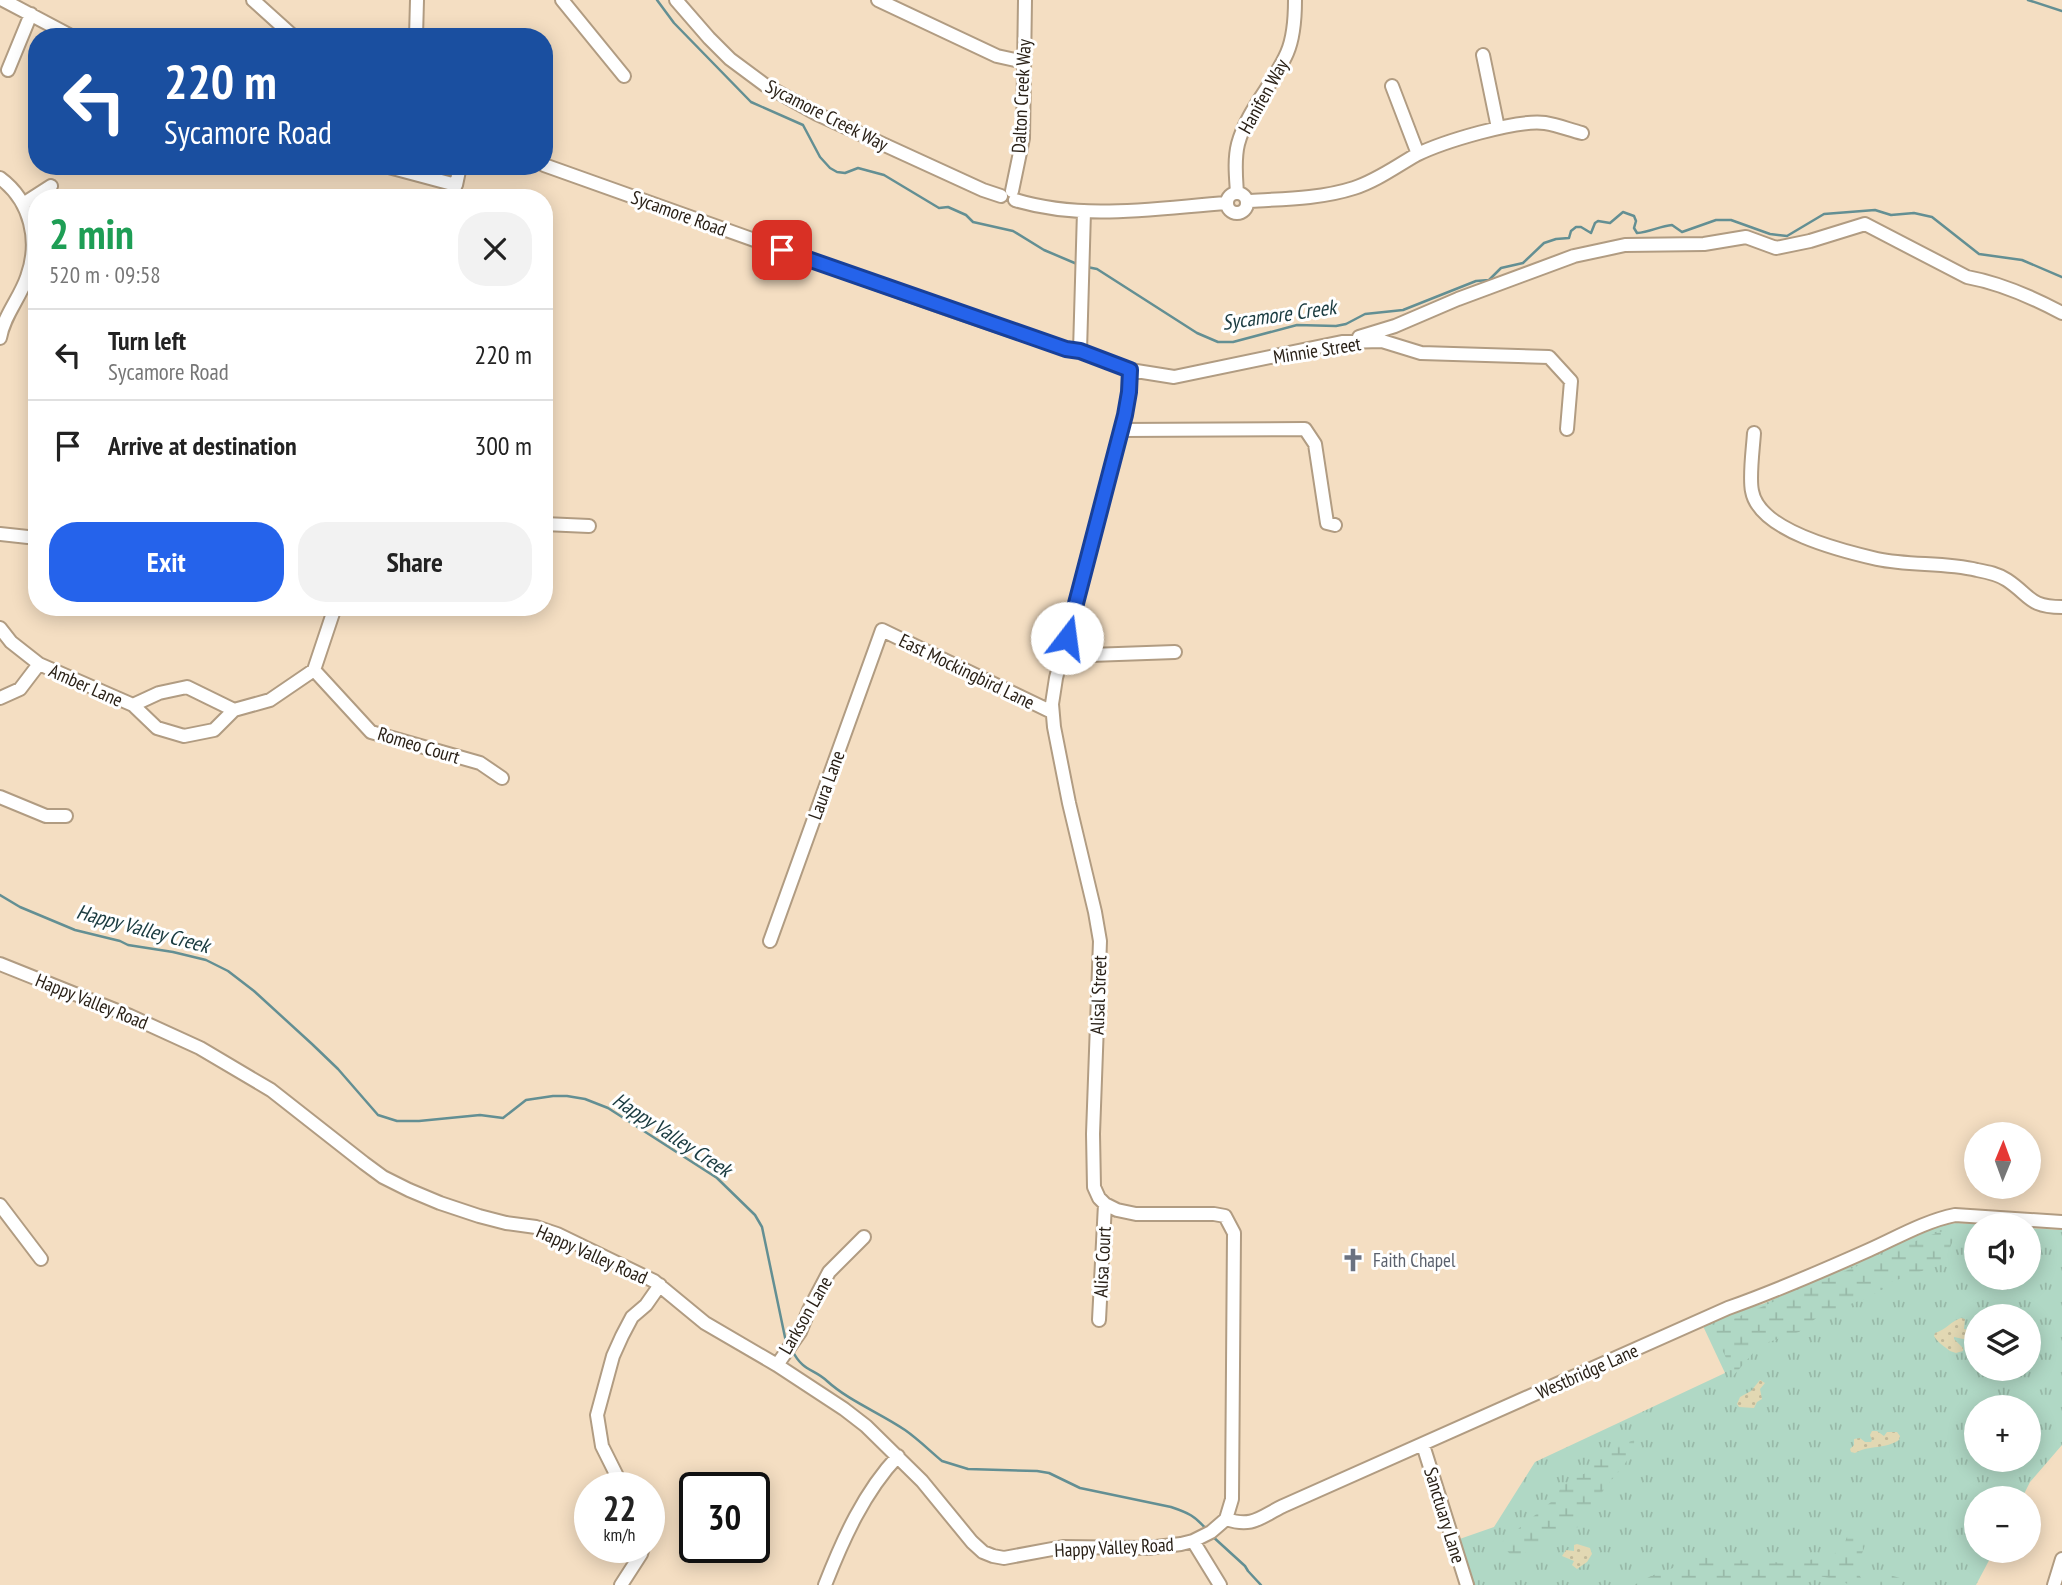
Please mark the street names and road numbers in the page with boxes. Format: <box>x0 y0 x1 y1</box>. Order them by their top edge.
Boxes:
street label: Dalton Creek Way <box>1006 37 1036 154</box>
street label: Hanifen Way <box>1233 54 1294 138</box>
street label: Sycamore Creek Way <box>762 74 893 156</box>
street label: Sycamore Road <box>628 185 730 241</box>
street label: Minnie Street <box>1272 331 1363 369</box>
street label: East Mockingbird Lane <box>895 628 1039 714</box>
street label: Amber Lane <box>45 658 127 712</box>
street label: Romeo Court <box>375 721 464 769</box>
street label: Laura Lane <box>802 747 850 823</box>
street label: Alisal Street <box>1085 954 1111 1035</box>
street label: Happy Valley Road <box>32 968 152 1034</box>
street label: Happy Valley Road <box>533 1219 651 1289</box>
street label: Alisa Court <box>1088 1225 1116 1298</box>
street label: Larkson Lane <box>773 1272 837 1358</box>
street label: Westbridge Lane <box>1532 1338 1642 1404</box>
street label: Sanctuary Lane <box>1419 1464 1471 1566</box>
street label: Happy Valley Road <box>1054 1532 1174 1562</box>

